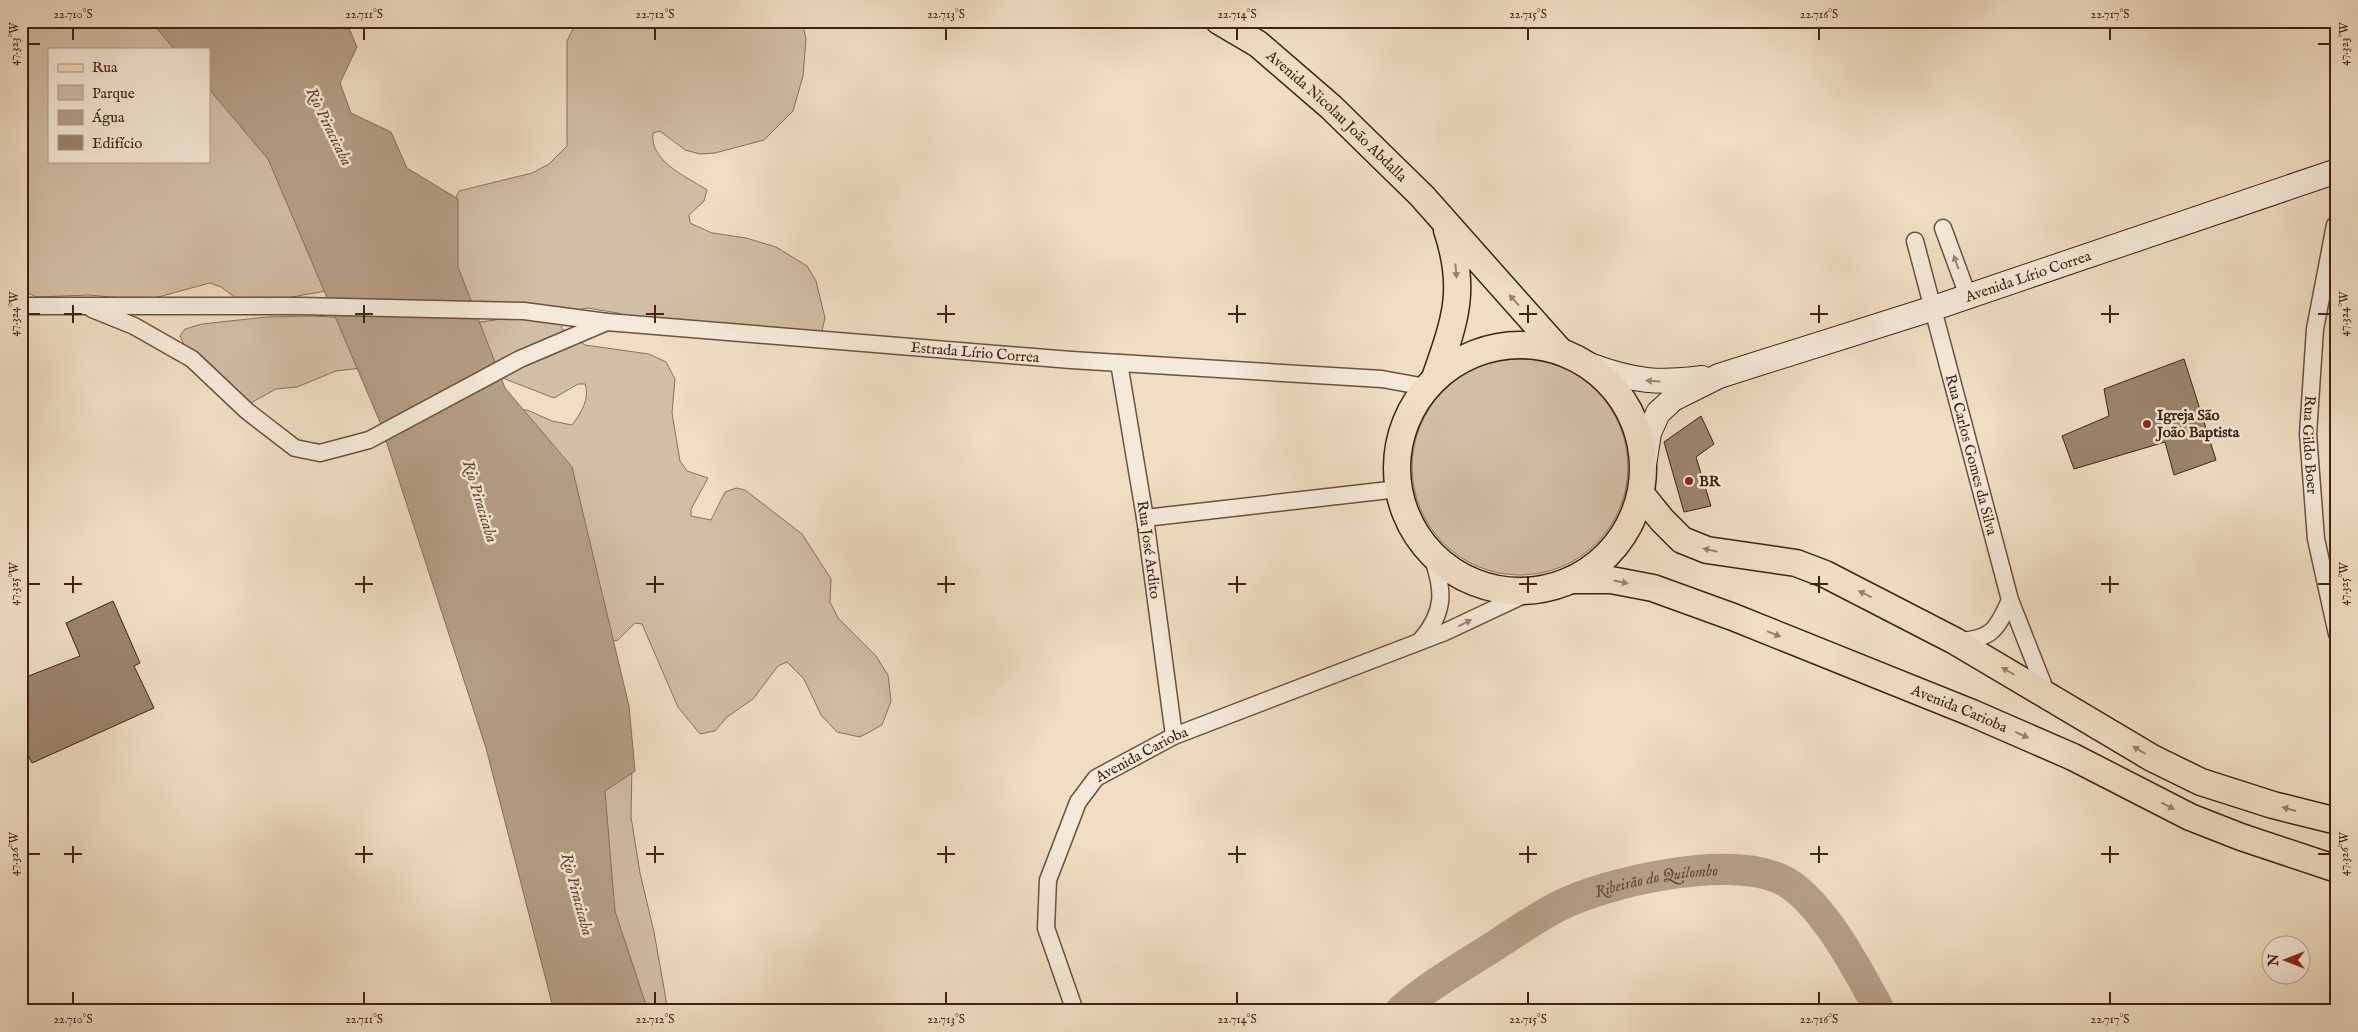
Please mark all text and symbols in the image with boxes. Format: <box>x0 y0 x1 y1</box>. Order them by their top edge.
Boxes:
text: 22.710°S <box>53 7 93 22</box>
text: 22.711°S <box>345 7 383 22</box>
text: 22.712°S <box>636 7 674 22</box>
text: 22.713°S <box>927 7 965 22</box>
text: 22.714°S <box>1217 7 1257 22</box>
text: 22.715°S <box>1509 7 1547 22</box>
text: 22.716°S <box>1800 7 1838 22</box>
text: 22.717°S <box>2091 7 2129 22</box>
text: 47.323°W <box>7 22 22 66</box>
text: 47.323°W <box>2337 22 2352 66</box>
street label: Avenida Nicolau João Abdalla <box>1261 46 1411 186</box>
legend <box>48 48 210 162</box>
text: Rua <box>92 58 118 77</box>
text: Parque <box>92 84 135 103</box>
water label: Rio Piracicaba <box>301 84 356 170</box>
text: Água <box>91 108 125 127</box>
text: Edifício <box>92 134 142 153</box>
street label: Avenida Lírio Correa <box>1962 246 2094 307</box>
one-way arrow <box>1952 254 1960 269</box>
one-way arrow <box>1453 264 1461 280</box>
text: 47.324°W <box>7 291 22 336</box>
text: 47.324°W <box>2337 291 2352 336</box>
one-way arrow <box>1508 294 1519 307</box>
street label: Estrada Lírio Correa <box>910 338 1041 367</box>
street label: Rua Carlos Gomes da Silva <box>1941 372 2002 538</box>
one-way arrow <box>1645 376 1661 384</box>
street label: Rua Gildo Boer <box>2298 395 2322 495</box>
place label: Igreja São João Baptista <box>2155 406 2240 442</box>
marker: Igreja São João Baptista <box>2141 418 2153 430</box>
water label: Rio Piracicaba <box>457 458 501 545</box>
place label: BR <box>1699 472 1722 491</box>
marker: BR <box>1683 475 1695 487</box>
street label: Rua José Ardito <box>1132 499 1165 600</box>
one-way arrow <box>1703 546 1718 554</box>
text: 47.325°W <box>7 562 22 606</box>
text: 47.325°W <box>2337 562 2352 606</box>
one-way arrow <box>1613 578 1629 586</box>
one-way arrow <box>1858 590 1872 598</box>
one-way arrow <box>1457 619 1472 627</box>
one-way arrow <box>1767 630 1782 638</box>
one-way arrow <box>2001 667 2015 676</box>
street label: Avenida Carioba <box>1907 680 2011 737</box>
street label: Avenida Carioba <box>1091 722 1191 787</box>
one-way arrow <box>2015 731 2029 739</box>
one-way arrow <box>2132 746 2145 755</box>
one-way arrow <box>2161 802 2175 810</box>
one-way arrow <box>2282 805 2297 813</box>
text: 47.326°W <box>7 831 22 876</box>
text: 47.326°W <box>2337 831 2352 876</box>
water label: Rio Piracicaba <box>555 851 597 938</box>
water label: Ribeirão do Quilombo <box>1592 862 1718 903</box>
north arrow <box>2260 934 2310 984</box>
text: N <box>2265 954 2283 967</box>
text: 22.710°S <box>53 1012 93 1027</box>
text: 22.711°S <box>345 1012 383 1027</box>
text: 22.712°S <box>636 1012 674 1027</box>
text: 22.713°S <box>927 1012 965 1027</box>
text: 22.714°S <box>1217 1012 1257 1027</box>
text: 22.715°S <box>1509 1012 1547 1027</box>
text: 22.716°S <box>1800 1012 1838 1027</box>
text: 22.717°S <box>2091 1012 2129 1027</box>

